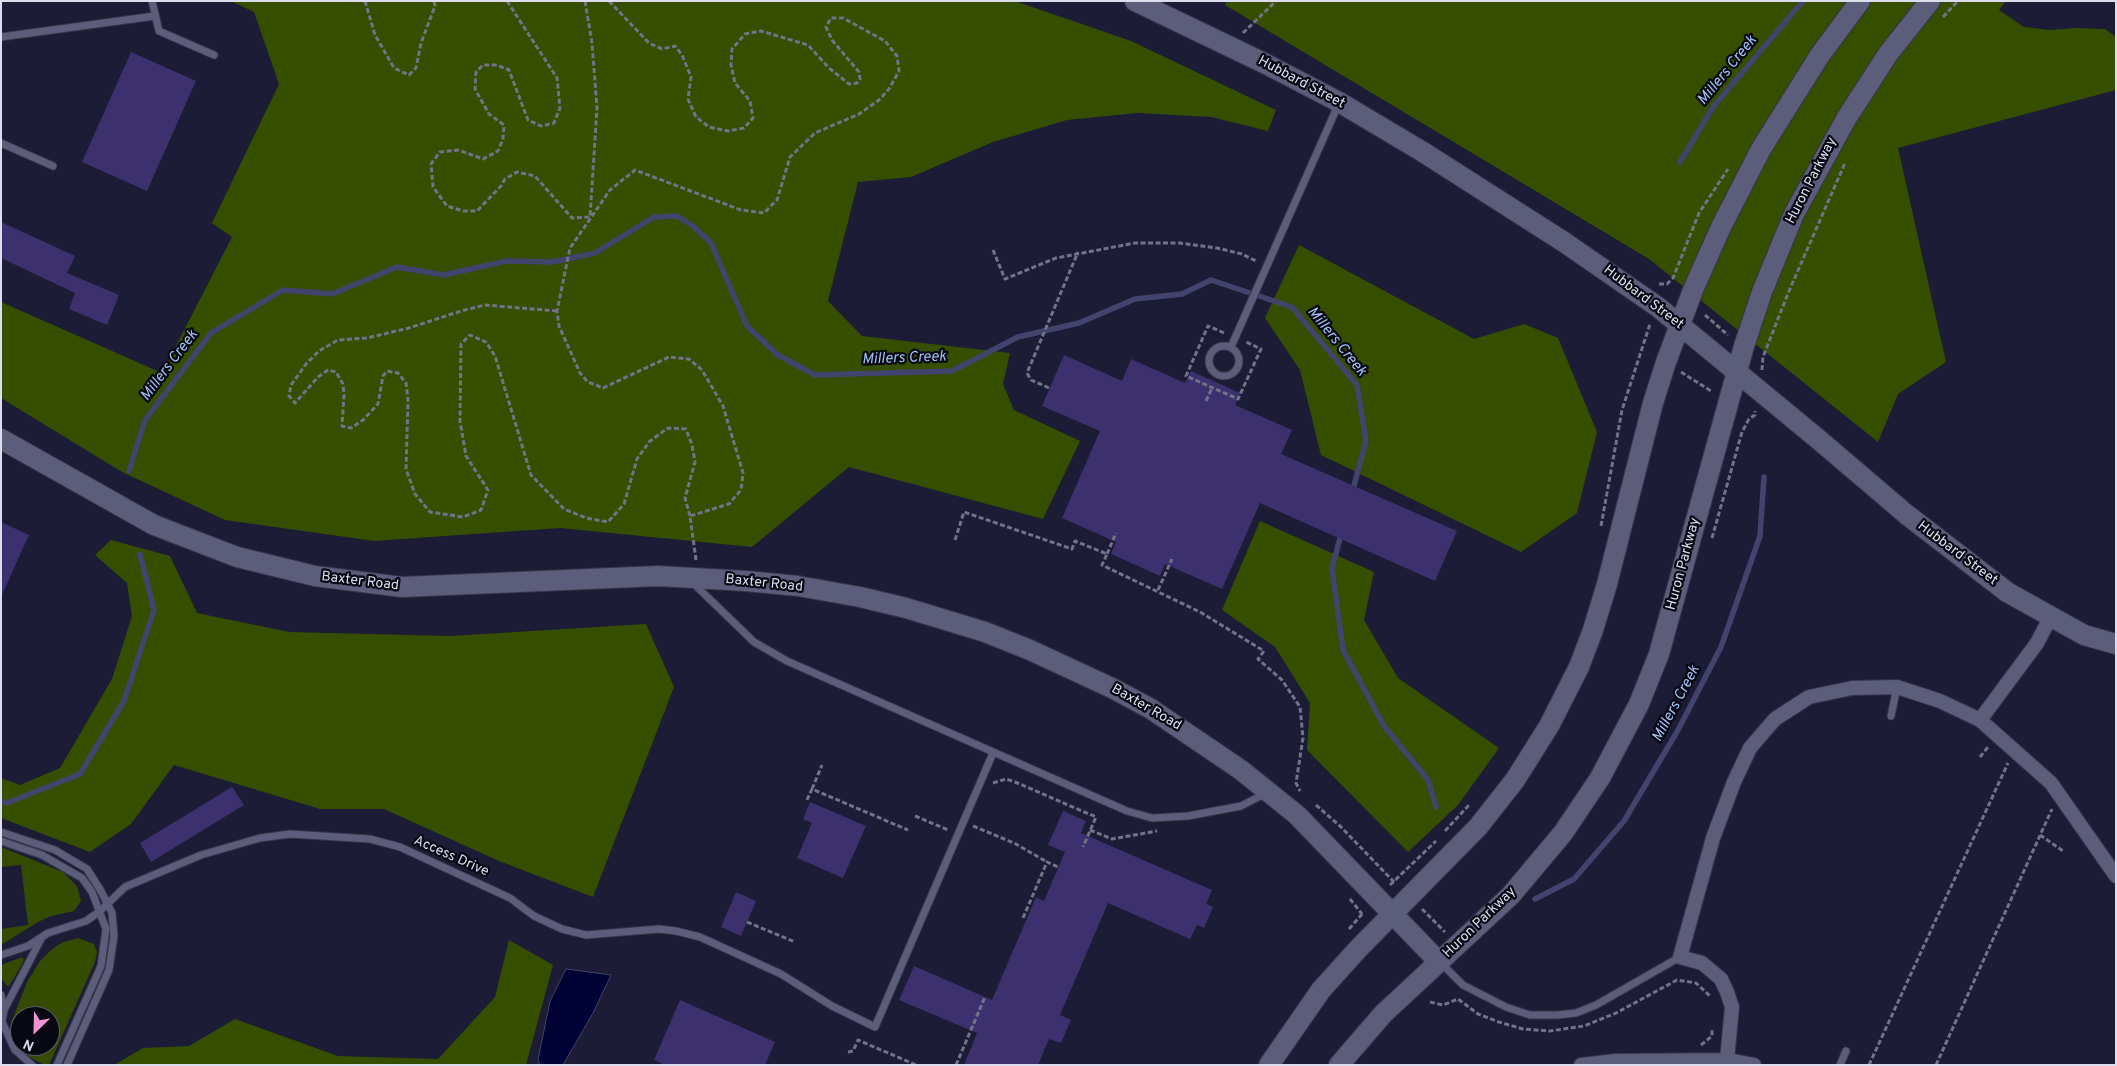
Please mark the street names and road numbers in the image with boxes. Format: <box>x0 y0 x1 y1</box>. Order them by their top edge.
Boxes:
street label: Hubbard Street <box>1255 53 1347 113</box>
street label: Huron Parkway <box>1783 135 1841 227</box>
street label: Hubbard Street <box>1600 262 1686 334</box>
street label: Huron Parkway <box>1664 516 1704 612</box>
street label: Hubbard Street <box>1914 518 2000 590</box>
street label: Baxter Road <box>320 569 400 595</box>
street label: Baxter Road <box>724 572 804 596</box>
street label: Baxter Road <box>1108 681 1184 735</box>
street label: Access Drive <box>411 833 491 881</box>
street label: Huron Parkway <box>1440 884 1520 962</box>

